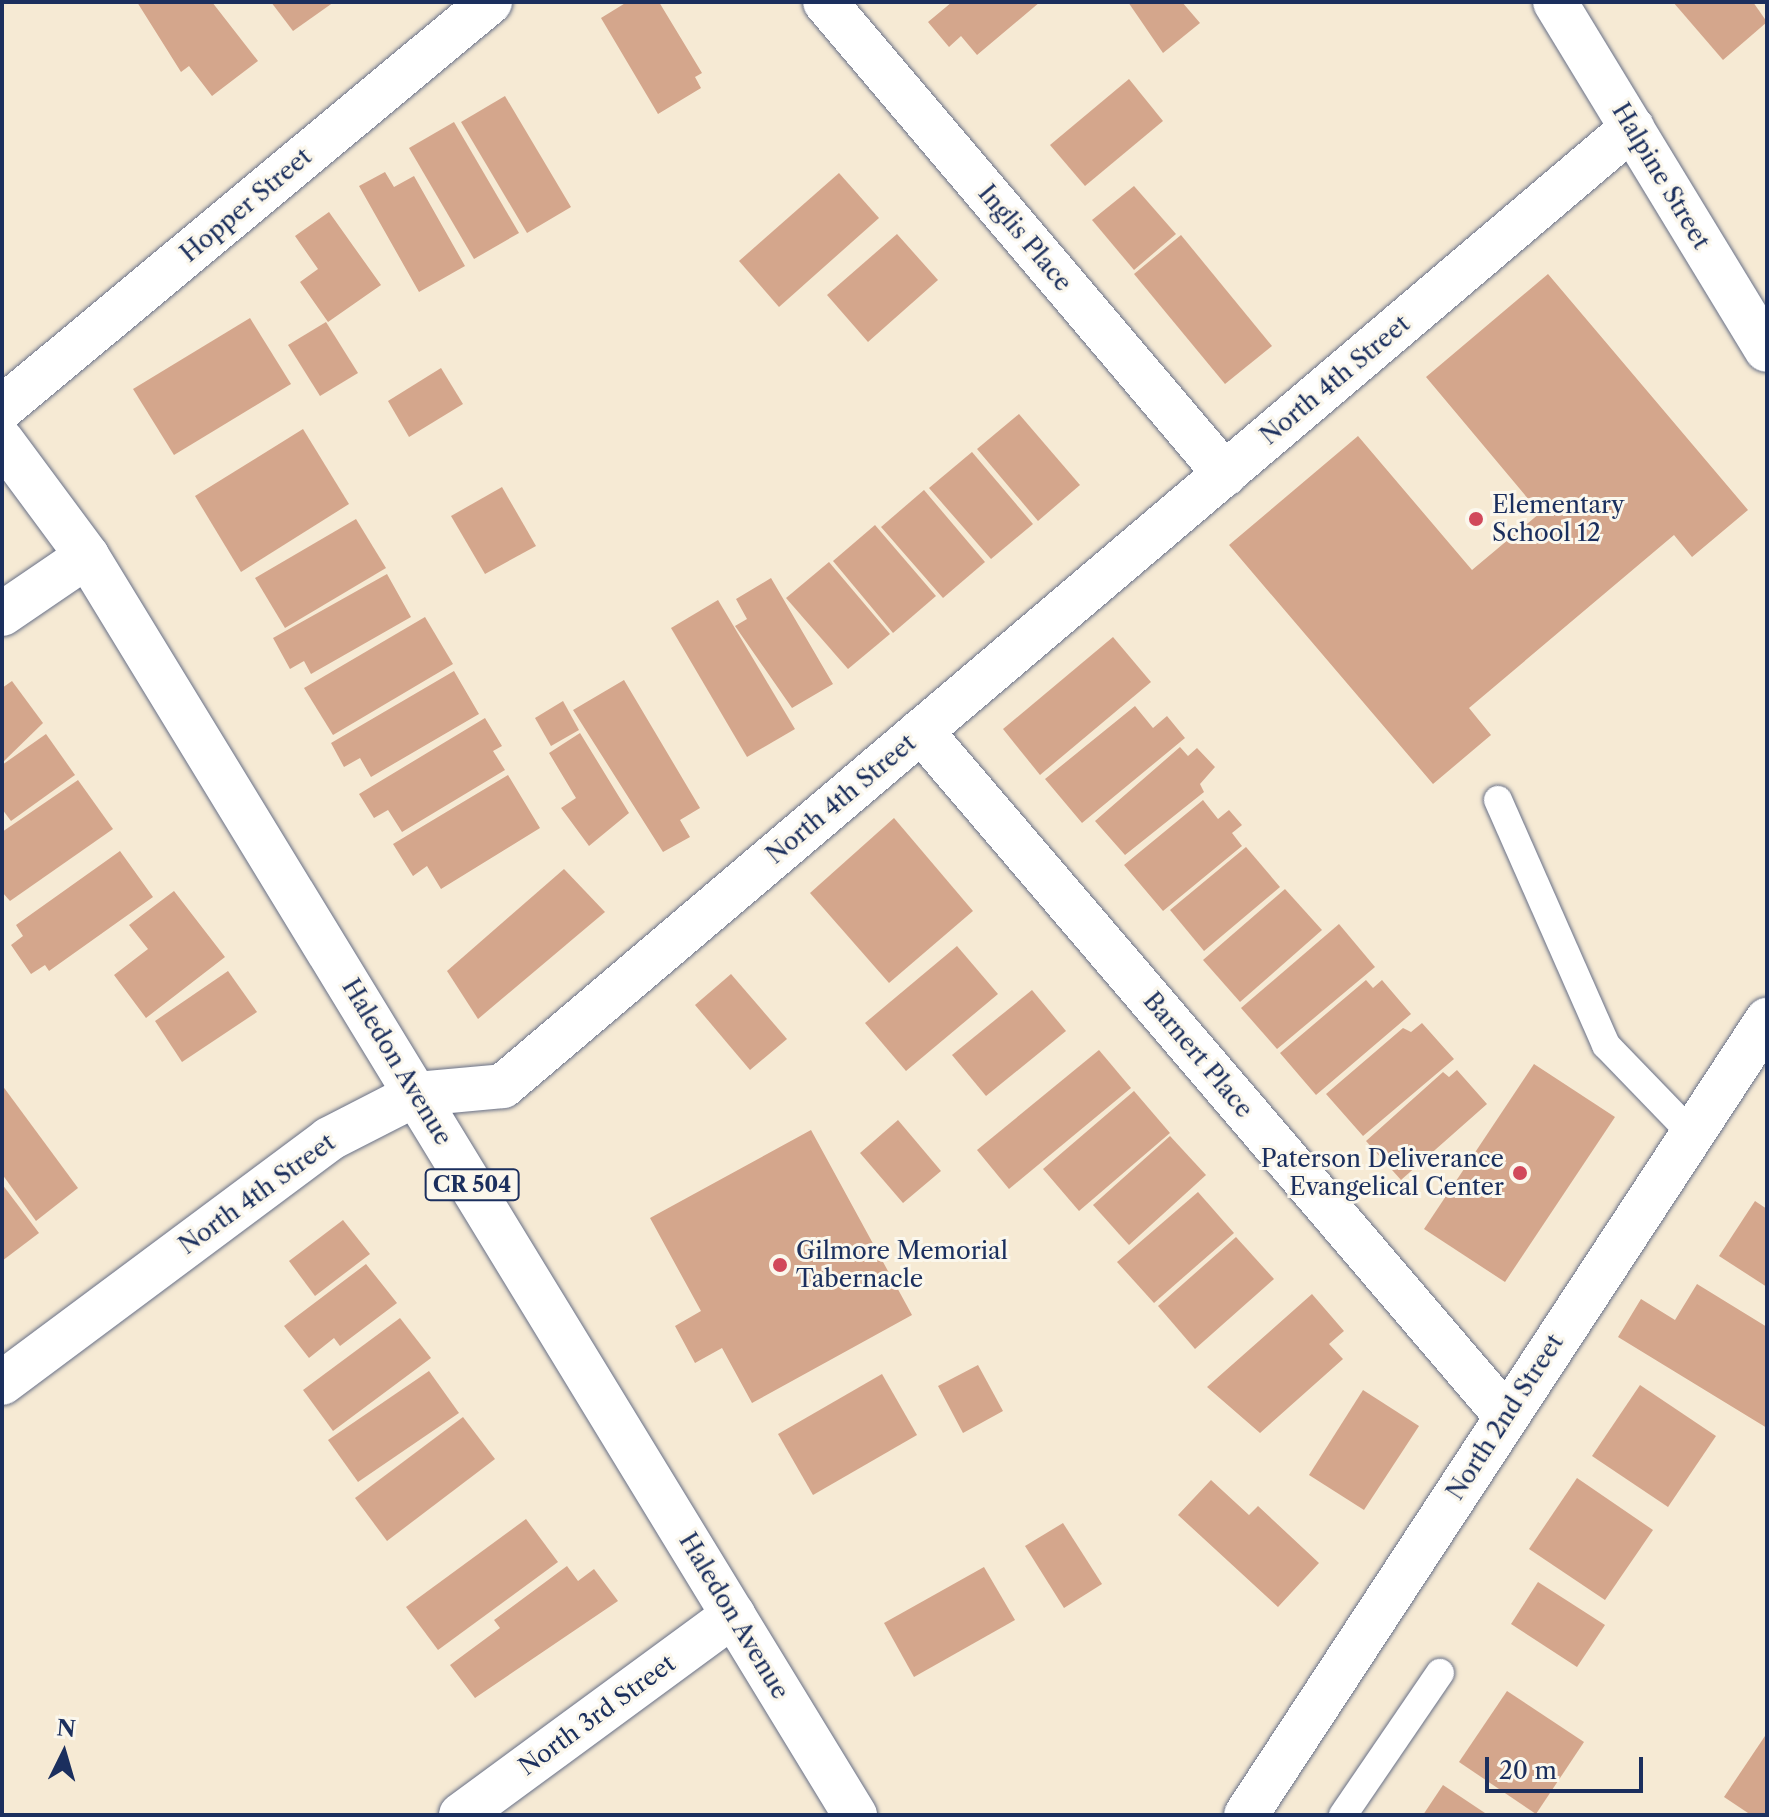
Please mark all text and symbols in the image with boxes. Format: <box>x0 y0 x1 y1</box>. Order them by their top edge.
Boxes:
street label: Halpine Street <box>1606 98 1716 254</box>
street label: Hopper Street <box>175 142 317 268</box>
street label: Inglis Place <box>972 179 1078 297</box>
street label: North 4th Street <box>1255 309 1415 451</box>
place label: Elementary School 12 <box>1492 491 1625 547</box>
marker: Elementary School 12 <box>1467 510 1485 528</box>
street label: North 4th Street <box>761 728 921 870</box>
street label: Haledon Avenue <box>336 973 458 1151</box>
street label: Barnert Place <box>1137 987 1259 1123</box>
street label: North 4th Street <box>173 1128 341 1260</box>
place label: Paterson Deliverance Evangelical Center <box>1261 1145 1504 1201</box>
marker: Paterson Deliverance Evangelical Center <box>1511 1164 1529 1182</box>
road number: CR 504 <box>424 1167 520 1203</box>
place label: Gilmore Memorial Tabernacle <box>796 1237 1008 1293</box>
marker: Gilmore Memorial Tabernacle <box>771 1256 789 1274</box>
street label: North 2nd Street <box>1441 1329 1569 1505</box>
street label: Haledon Avenue <box>673 1527 795 1705</box>
street label: North 3rd Street <box>513 1649 681 1781</box>
north arrow <box>24 1713 104 1793</box>
text: N <box>55 1714 77 1743</box>
scale bar <box>1489 1741 1647 1791</box>
text: 20 m <box>1499 1756 1557 1785</box>

